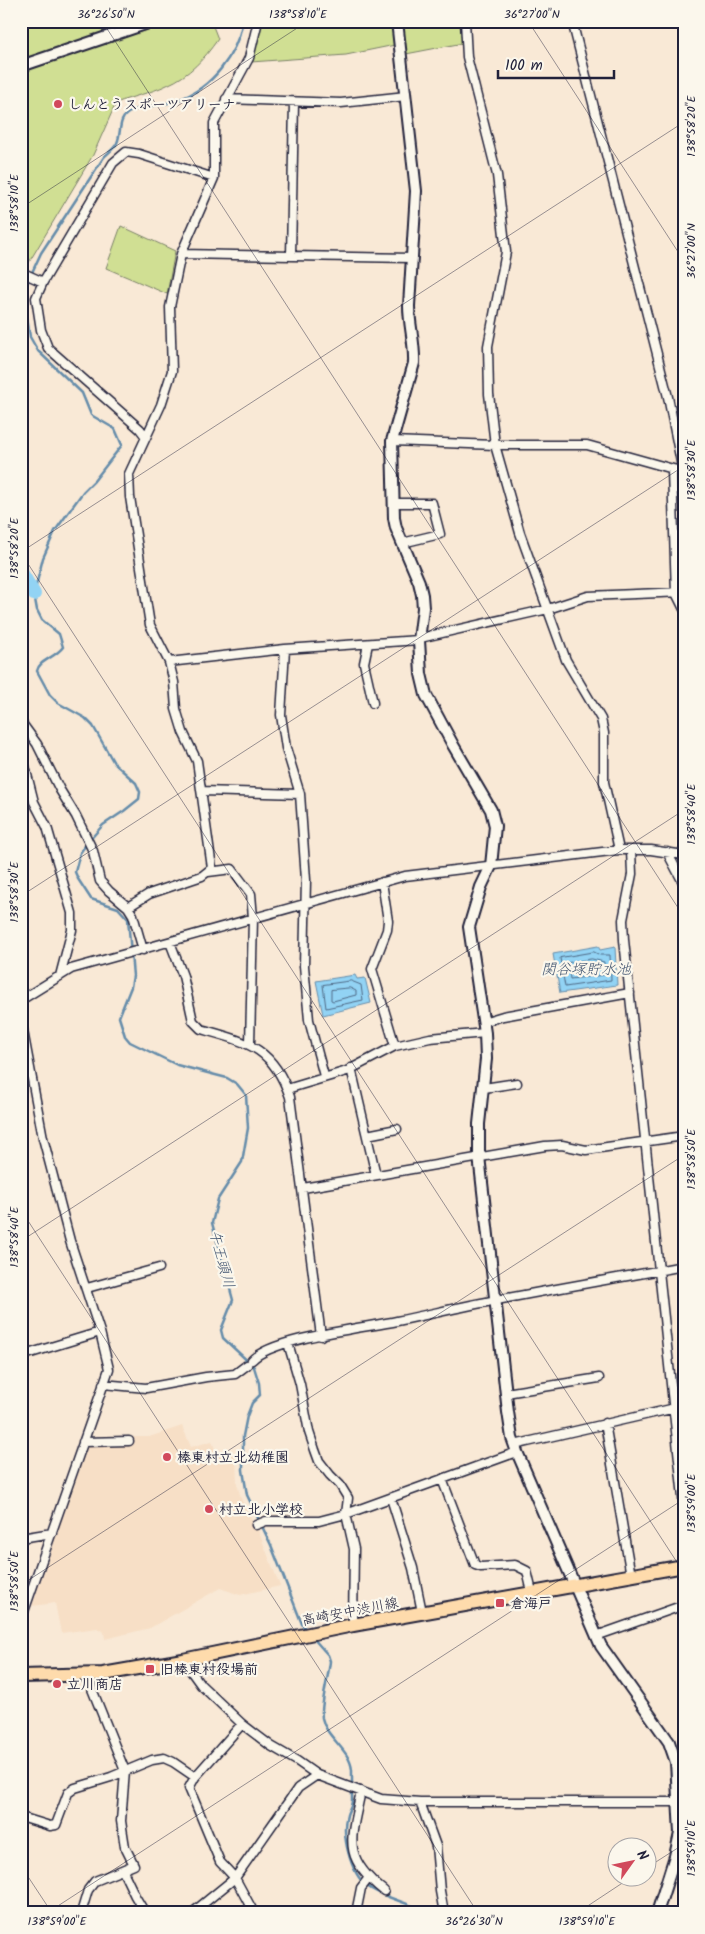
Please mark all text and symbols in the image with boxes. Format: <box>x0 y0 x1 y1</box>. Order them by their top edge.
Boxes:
text: 36°26'50"N <box>77 5 135 24</box>
text: 138°58'10"E <box>269 5 328 24</box>
text: 36°27'00"N <box>504 5 560 24</box>
scale bar <box>498 48 614 80</box>
text: 100 m <box>505 54 543 78</box>
place label: しんとうスポーツアリーナ <box>68 94 236 116</box>
text: 138°58'20"E <box>682 94 701 157</box>
marker: しんとうスポーツアリーナ <box>52 98 64 110</box>
text: 138°58'10"E <box>5 173 24 232</box>
text: 36°27'00"N <box>682 223 701 279</box>
text: 138°58'30"E <box>682 438 701 501</box>
text: 138°58'20"E <box>5 516 24 579</box>
text: 138°58'40"E <box>682 783 701 844</box>
text: 138°58'30"E <box>5 860 24 923</box>
water label: 関谷塚貯水池 <box>541 958 632 982</box>
text: 138°58'50"E <box>682 1128 701 1189</box>
text: 138°58'40"E <box>5 1206 24 1267</box>
water label: 午王頭川 <box>202 1227 240 1291</box>
place label: 榛東村立北幼稚園 <box>177 1447 289 1469</box>
marker: 榛東村立北幼稚園 <box>161 1451 173 1463</box>
text: 138°59'00"E <box>682 1473 701 1532</box>
place label: 村立北小学校 <box>219 1499 303 1521</box>
marker: 村立北小学校 <box>203 1503 215 1515</box>
text: 138°58'50"E <box>5 1550 24 1611</box>
street label: 高崎安中渋川線 <box>300 1592 400 1632</box>
place label: 倉海戸 <box>510 1593 552 1615</box>
marker: 倉海戸 <box>494 1597 506 1609</box>
place label: 旧榛東村役場前 <box>160 1659 258 1681</box>
marker: 旧榛東村役場前 <box>144 1663 156 1675</box>
place label: 立川商店 <box>67 1674 123 1696</box>
marker: 立川商店 <box>51 1678 63 1690</box>
text: 138°59'10"E <box>682 1819 701 1876</box>
north arrow <box>608 1836 658 1886</box>
text: N <box>630 1846 654 1865</box>
text: 138°59'00"E <box>28 1912 87 1931</box>
text: 36°26'30"N <box>445 1912 503 1931</box>
text: 138°59'10"E <box>559 1912 616 1931</box>

